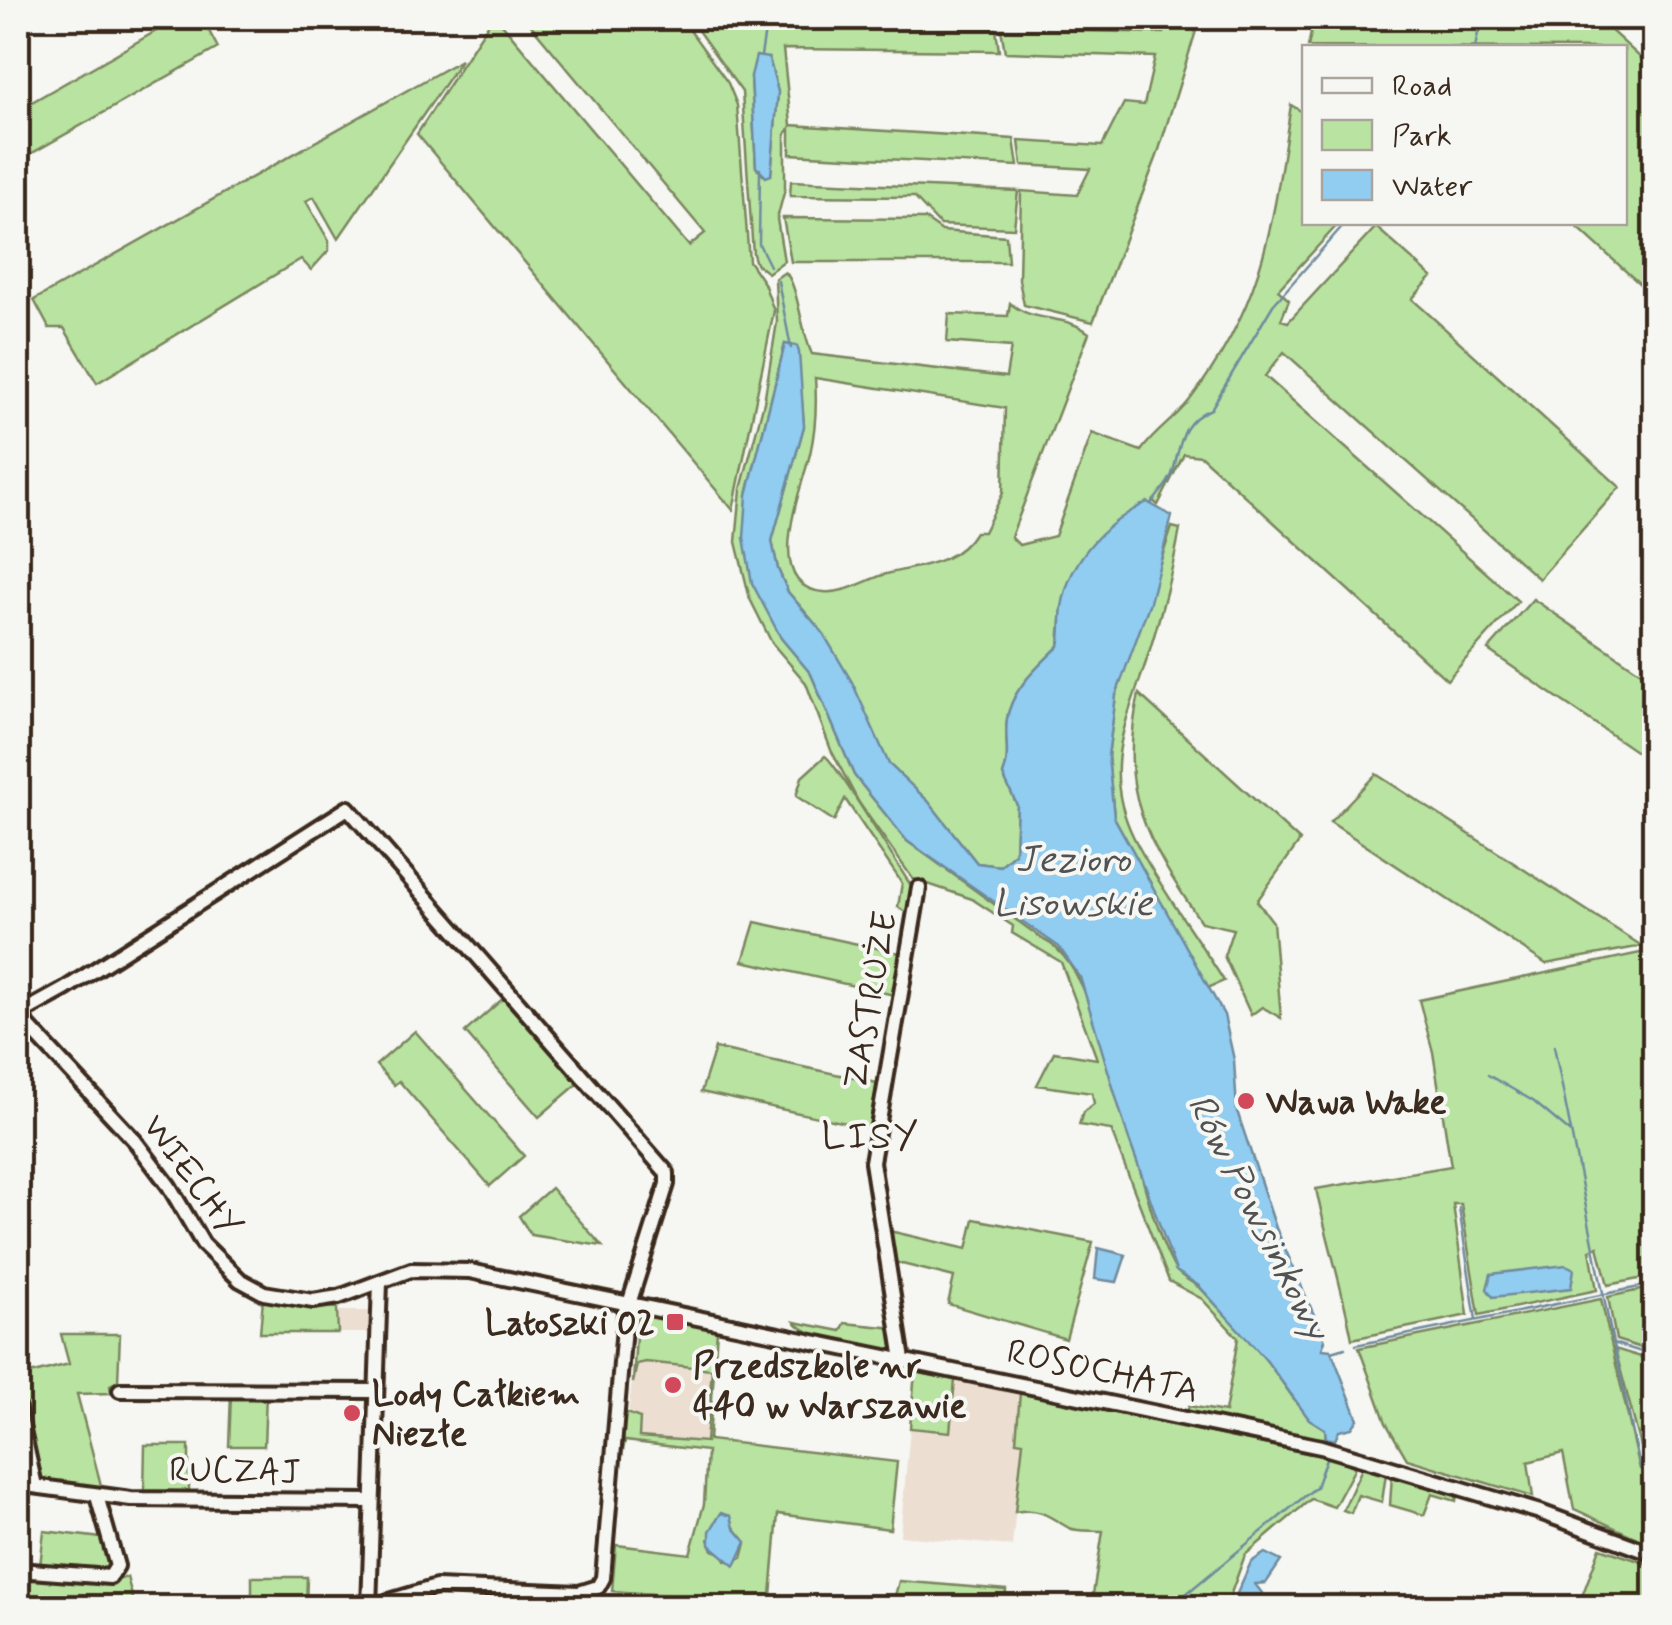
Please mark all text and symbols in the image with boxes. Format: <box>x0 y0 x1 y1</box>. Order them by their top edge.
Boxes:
legend <box>1302 45 1627 225</box>
text: Road <box>1392 67 1452 106</box>
text: Park <box>1392 117 1452 156</box>
text: Water <box>1392 167 1473 206</box>
water label: Jezioro Lisowskie <box>993 836 1154 929</box>
street label: ZASTRUŻE <box>833 908 909 1093</box>
place label: Wawa Wake <box>1266 1080 1446 1126</box>
water label: Rów Powsinkowy <box>1175 1086 1342 1351</box>
marker: Wawa Wake <box>1235 1090 1257 1112</box>
street label: WIECHY <box>131 1106 251 1247</box>
district label: LISY <box>821 1113 921 1162</box>
place label: Latoszki 02 <box>485 1301 655 1347</box>
marker: Latoszki 02 <box>664 1311 686 1333</box>
street label: ROSOCHATA <box>1003 1329 1203 1415</box>
place label: Przedszkole nr 440 w Warszawie <box>693 1344 967 1430</box>
place label: Lody Całkiem Niezłe <box>372 1372 580 1458</box>
marker: Przedszkole nr 440 w Warszawie <box>662 1374 684 1396</box>
marker: Lody Całkiem Niezłe <box>341 1402 363 1424</box>
street label: RUCZAJ <box>169 1448 301 1496</box>

